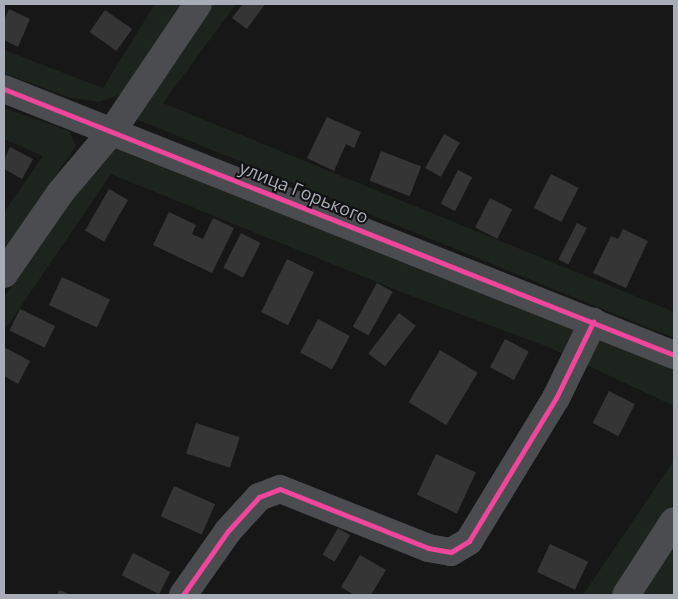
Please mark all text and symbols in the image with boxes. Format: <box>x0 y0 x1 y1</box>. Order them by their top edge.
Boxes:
street label: улица Горького <box>236 156 372 228</box>

